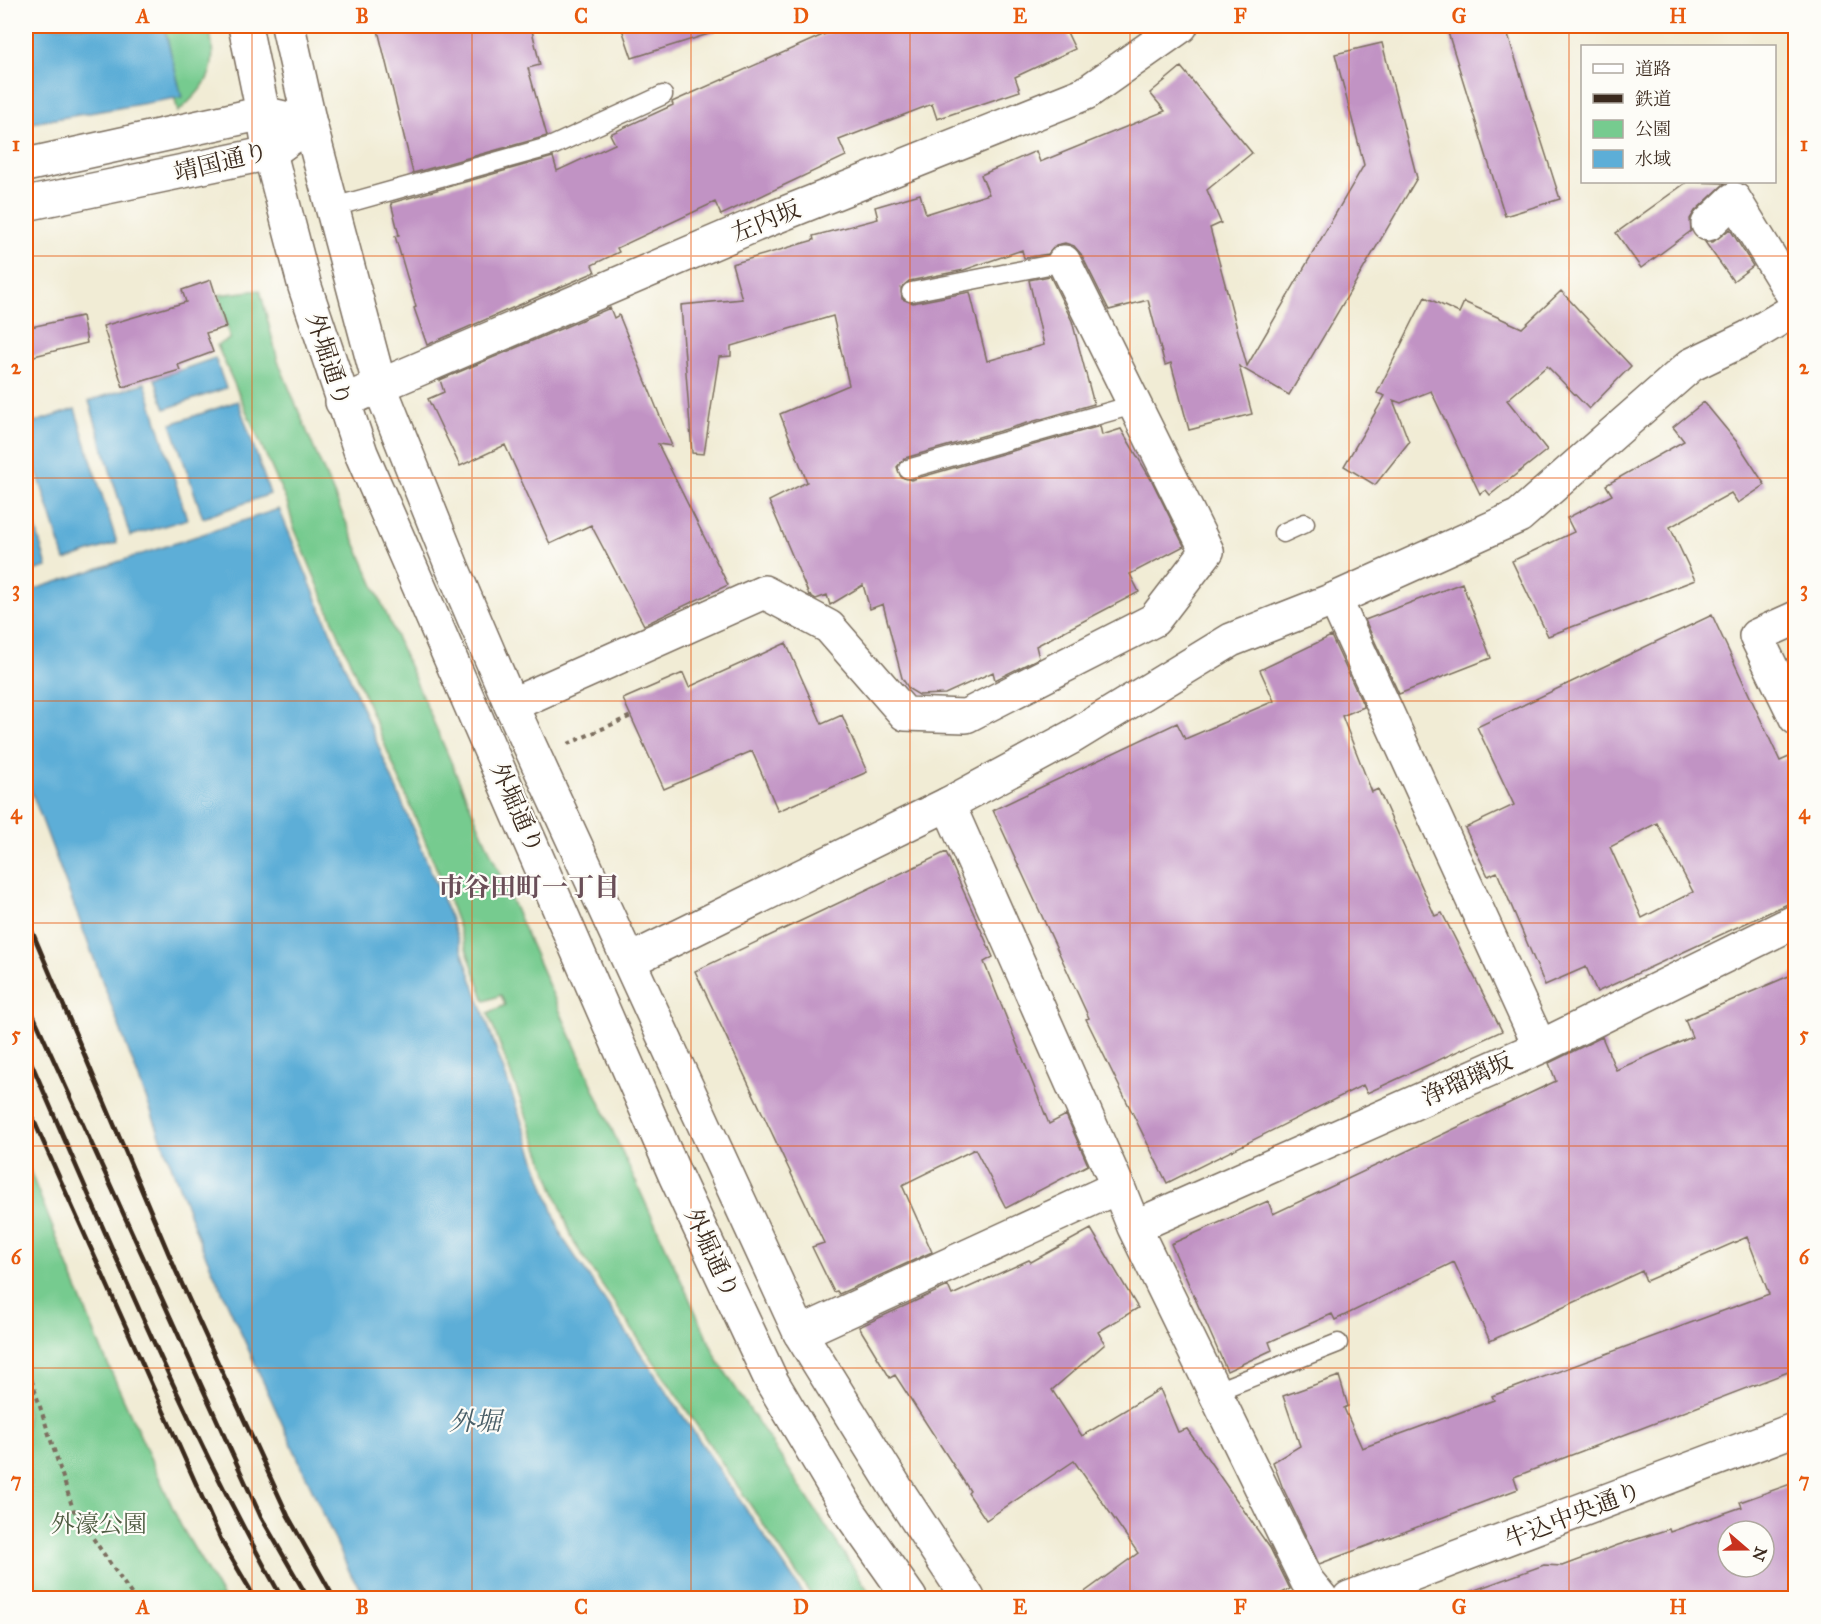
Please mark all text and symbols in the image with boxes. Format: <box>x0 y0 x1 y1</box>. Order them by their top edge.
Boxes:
text: A <box>134 4 150 28</box>
text: B <box>355 4 369 28</box>
text: C <box>574 4 588 28</box>
text: D <box>793 4 809 28</box>
text: E <box>1013 4 1028 28</box>
text: F <box>1233 4 1247 28</box>
text: G <box>1452 4 1467 28</box>
text: H <box>1669 4 1687 28</box>
legend <box>1581 45 1776 183</box>
text: 道路 <box>1635 58 1671 80</box>
text: 鉄道 <box>1635 88 1671 110</box>
text: 公園 <box>1635 118 1671 140</box>
text: 1 <box>12 132 20 156</box>
text: 1 <box>1800 132 1808 156</box>
street label: 靖国通り <box>171 136 271 188</box>
text: 水域 <box>1635 148 1671 170</box>
street label: 左内坂 <box>727 194 805 248</box>
street label: 外堀通り <box>300 310 358 410</box>
text: 2 <box>11 355 22 379</box>
text: 2 <box>1799 355 1810 379</box>
text: 3 <box>12 577 20 602</box>
text: 3 <box>1800 577 1808 602</box>
street label: 外堀通り <box>484 758 550 858</box>
text: 4 <box>10 800 22 825</box>
text: 4 <box>1798 800 1810 825</box>
district label: 市谷田町一丁目 <box>438 871 620 903</box>
text: 5 <box>11 1022 21 1046</box>
text: 5 <box>1799 1022 1809 1046</box>
street label: 浄瑠璃坂 <box>1417 1046 1517 1112</box>
street label: 外堀通り <box>678 1203 746 1303</box>
text: 6 <box>11 1245 23 1269</box>
text: 6 <box>1799 1245 1811 1269</box>
water label: 外堀 <box>449 1405 505 1437</box>
text: 7 <box>11 1468 22 1492</box>
text: 7 <box>1799 1468 1810 1492</box>
street label: 牛込中央通り <box>1500 1475 1646 1555</box>
park label: 外濠公園 <box>51 1509 147 1539</box>
north arrow <box>1716 1519 1776 1579</box>
text: N <box>1748 1544 1771 1564</box>
text: A <box>134 1595 150 1619</box>
text: B <box>355 1595 369 1619</box>
text: C <box>574 1595 588 1619</box>
text: D <box>793 1595 809 1619</box>
text: E <box>1013 1595 1028 1619</box>
text: F <box>1233 1595 1247 1619</box>
text: G <box>1452 1595 1467 1619</box>
text: H <box>1669 1595 1687 1619</box>

